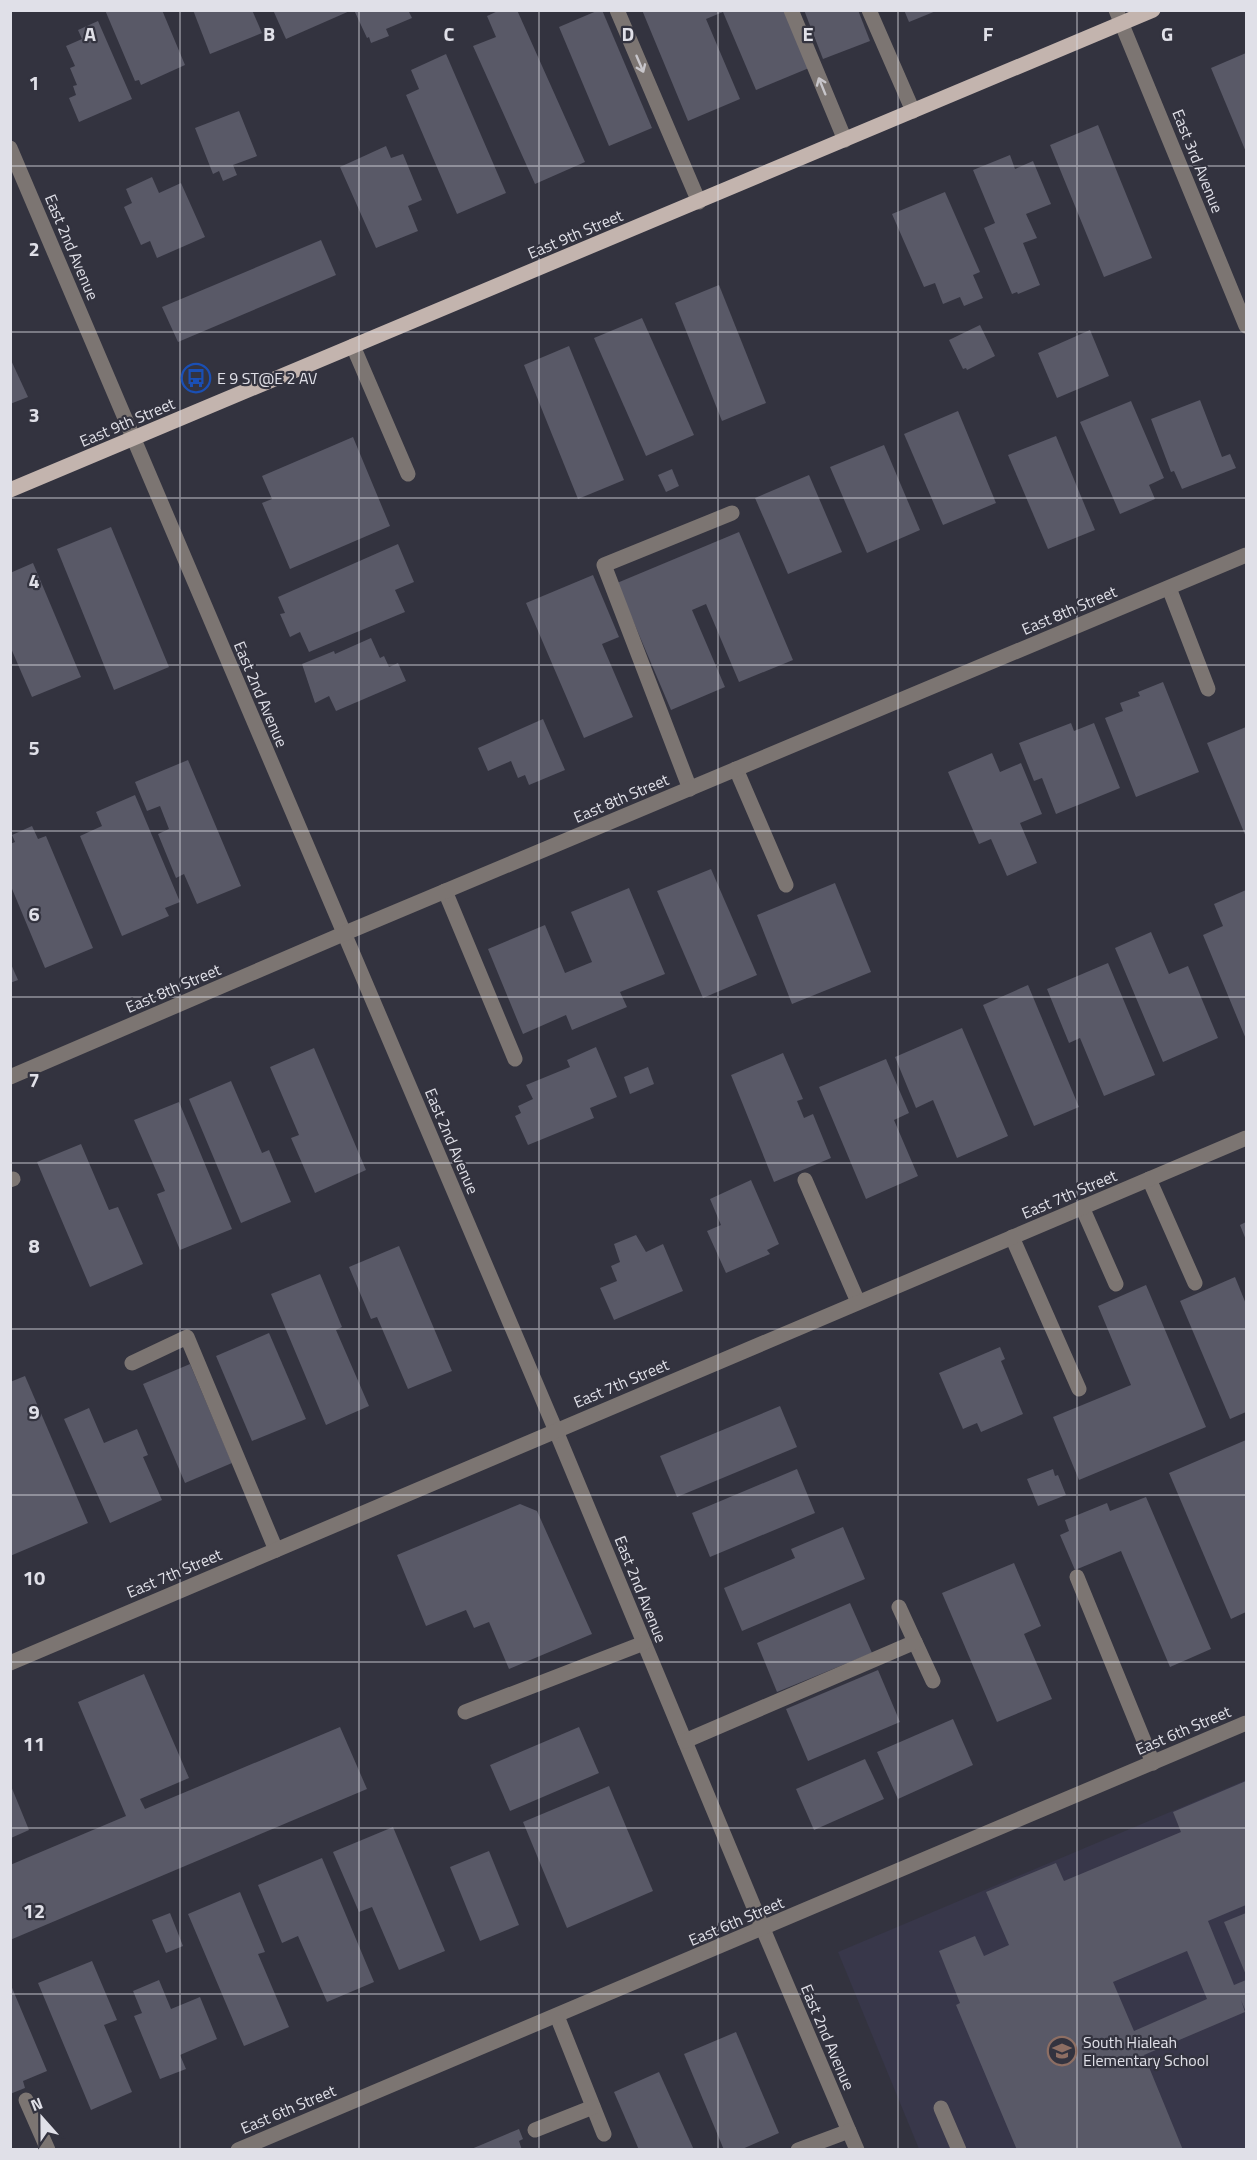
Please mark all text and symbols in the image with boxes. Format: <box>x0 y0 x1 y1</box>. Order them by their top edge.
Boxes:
text: A <box>84 18 96 49</box>
text: B <box>263 18 275 49</box>
text: C <box>444 18 455 49</box>
text: D <box>622 18 634 49</box>
text: E <box>802 18 814 49</box>
text: F <box>983 18 994 49</box>
text: G <box>1161 18 1173 49</box>
one-way arrow <box>635 55 646 73</box>
text: 1 <box>28 67 40 98</box>
one-way arrow <box>816 77 827 95</box>
street label: East 3rd Avenue <box>1166 106 1230 216</box>
street label: East 2nd Avenue <box>39 190 105 304</box>
street label: East 9th Street <box>524 203 627 265</box>
text: 2 <box>28 233 40 264</box>
bus stop icon: E 9 ST@E 2 AV <box>180 362 212 394</box>
place label: E 9 ST@E 2 AV <box>217 366 317 390</box>
street label: East 9th Street <box>76 391 179 453</box>
text: 3 <box>28 399 40 430</box>
text: 4 <box>28 565 40 596</box>
street label: East 8th Street <box>1018 579 1121 641</box>
street label: East 2nd Avenue <box>228 637 294 751</box>
text: 5 <box>28 732 40 763</box>
street label: East 8th Street <box>570 767 673 829</box>
text: 6 <box>28 898 40 929</box>
street label: East 8th Street <box>122 957 225 1019</box>
text: 7 <box>28 1064 40 1095</box>
street label: East 2nd Avenue <box>419 1084 485 1198</box>
street label: East 7th Street <box>1018 1163 1121 1225</box>
text: 8 <box>28 1230 40 1261</box>
street label: East 7th Street <box>570 1352 673 1414</box>
text: 9 <box>28 1396 40 1427</box>
street label: East 2nd Avenue <box>609 1532 673 1646</box>
street label: East 7th Street <box>123 1542 226 1604</box>
text: 10 <box>23 1562 45 1593</box>
street label: East 6th Street <box>1132 1699 1235 1761</box>
text: 11 <box>23 1728 45 1759</box>
street label: East 6th Street <box>685 1890 788 1952</box>
text: 12 <box>23 1895 45 1926</box>
street label: East 2nd Avenue <box>795 1980 861 2094</box>
place label: South Hialeah Elementary School <box>1083 2030 1209 2072</box>
school or university icon: South Hialeah Elementary School <box>1046 2035 1078 2067</box>
street label: East 6th Street <box>237 2078 340 2140</box>
north arrow <box>12 2088 72 2148</box>
text: N <box>27 2091 46 2117</box>

